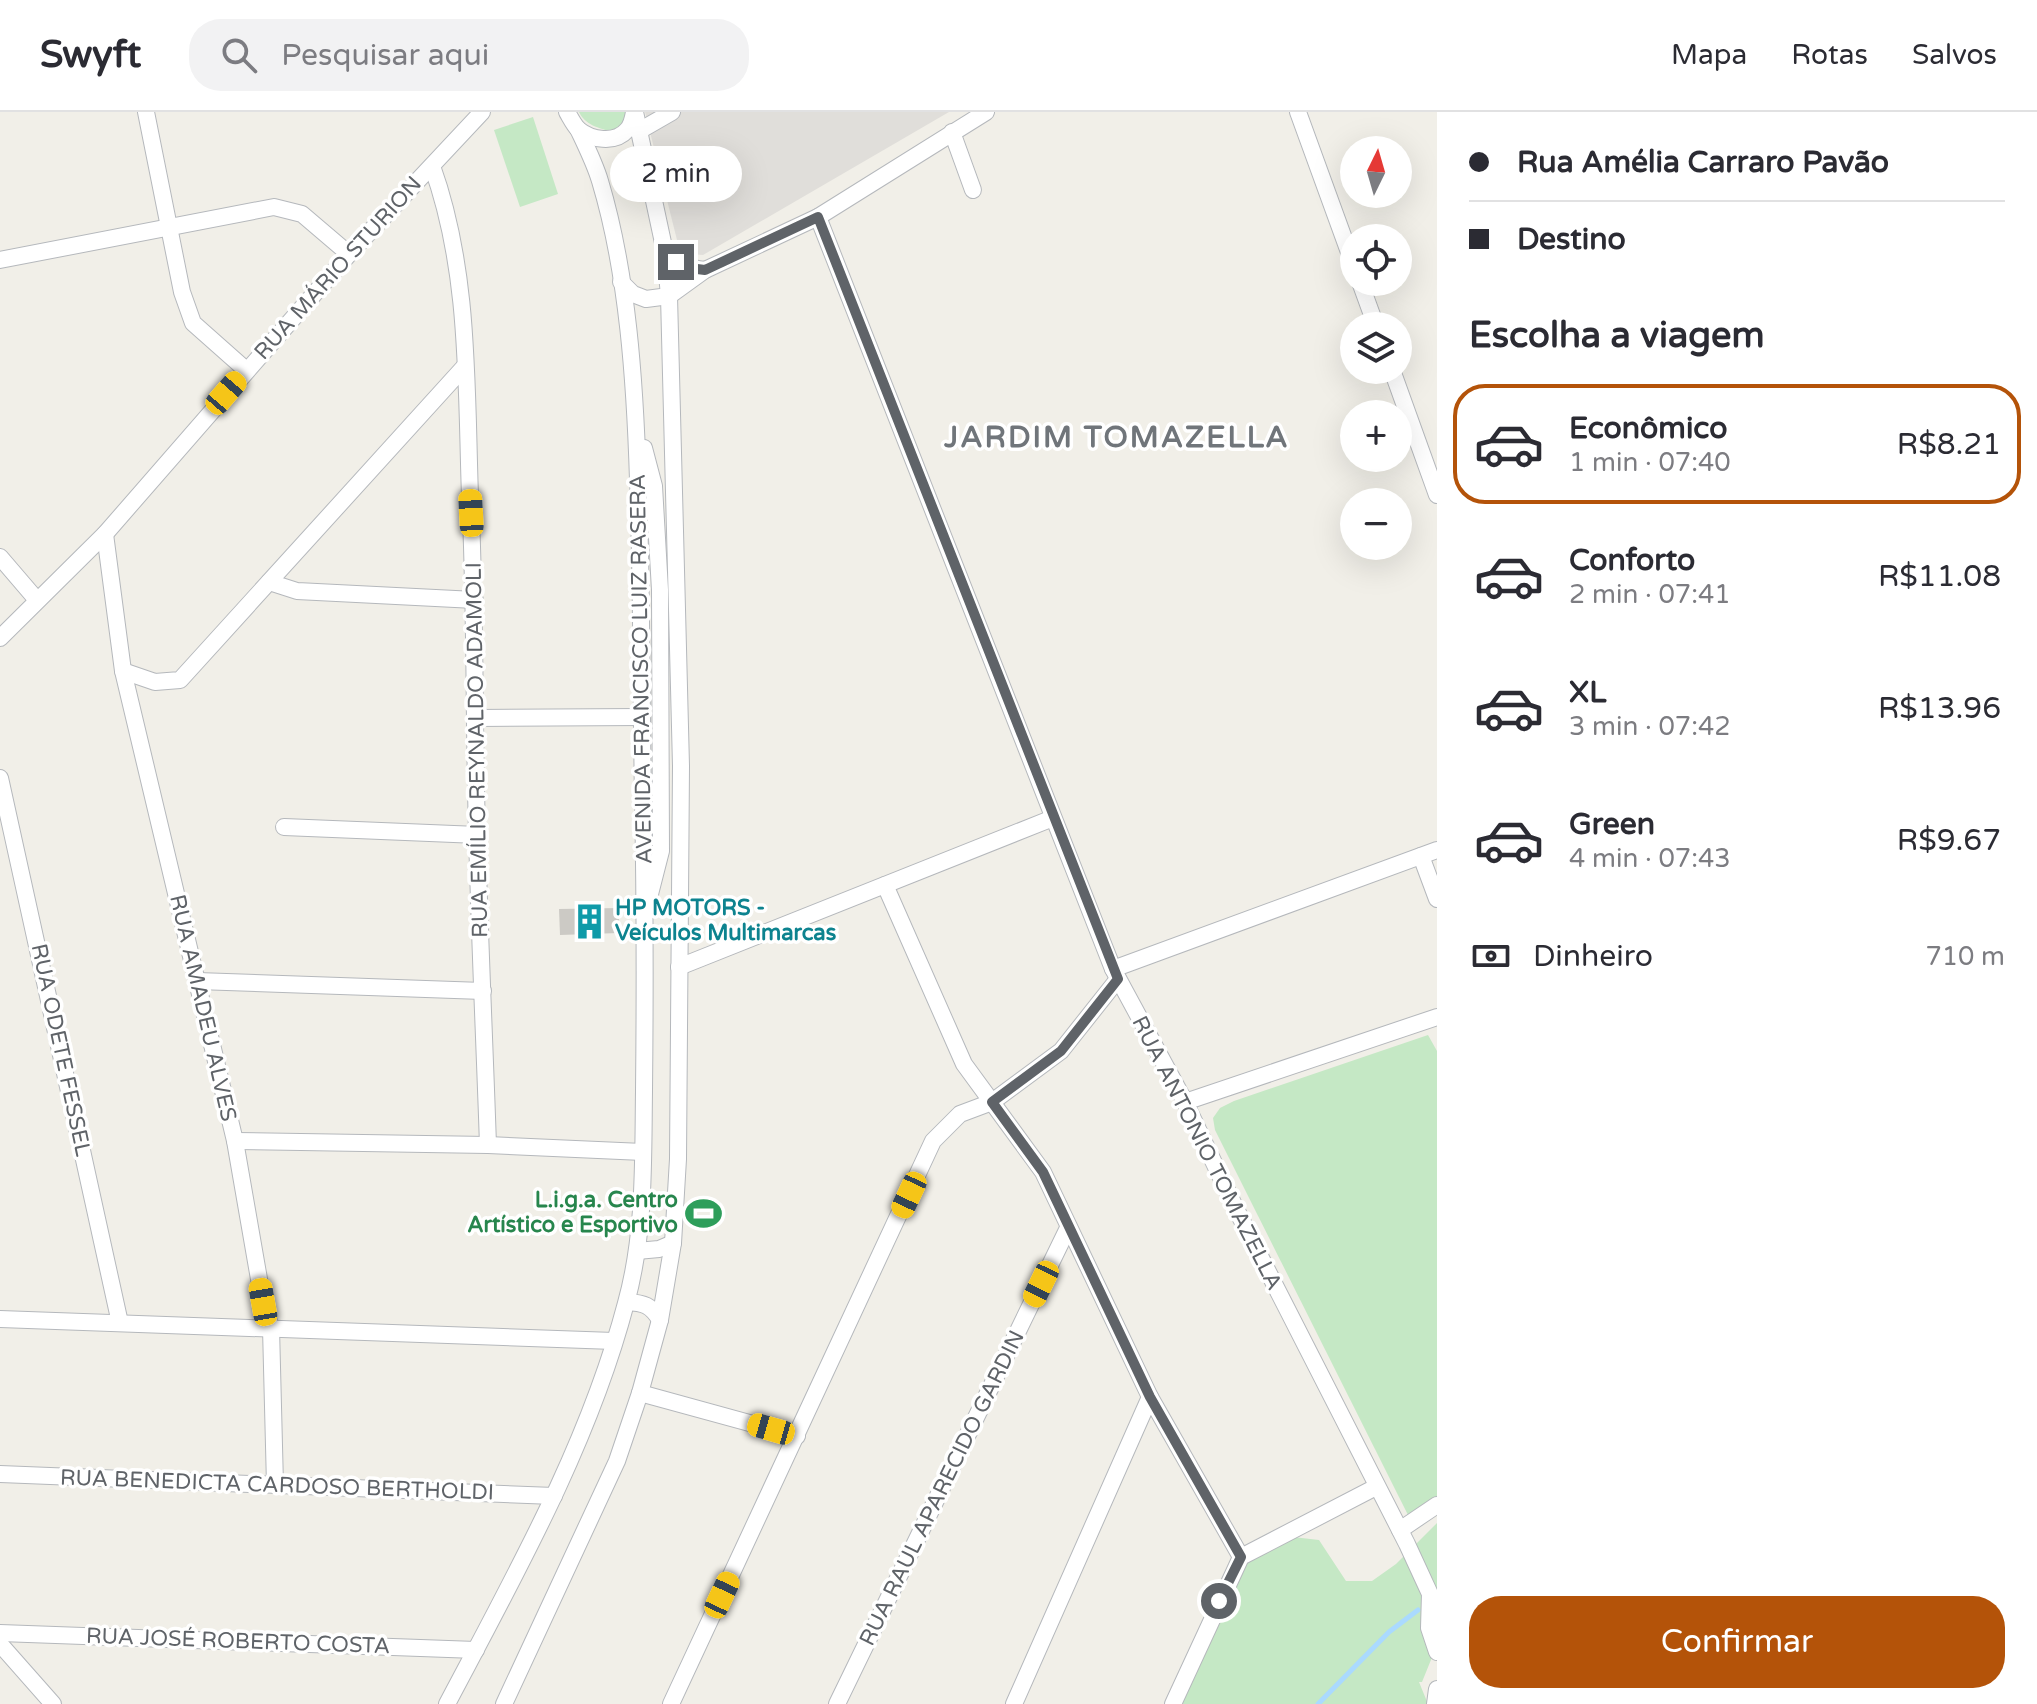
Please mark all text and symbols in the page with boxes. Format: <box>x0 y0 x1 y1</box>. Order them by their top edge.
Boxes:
search box <box>189 19 749 91</box>
text: Swyft <box>40 32 141 78</box>
icon: search <box>217 33 261 77</box>
text: Pesquisar aqui <box>281 37 489 74</box>
text: Mapa <box>1671 38 1747 72</box>
text: Rotas <box>1791 38 1868 72</box>
text: Salvos <box>1912 38 1997 72</box>
north arrow <box>1340 136 1412 208</box>
map controls <box>1340 136 1412 560</box>
text: Rua Amélia Carraro Pavão <box>1517 144 1889 181</box>
callout: 2 min <box>610 146 742 202</box>
text: 2 min <box>641 158 711 189</box>
street label: RUA MÁRIO STURION <box>248 170 427 365</box>
text: Destino <box>1517 221 1626 258</box>
button: locate <box>1340 224 1412 296</box>
route end <box>658 244 694 280</box>
button: layers <box>1340 312 1412 384</box>
text: Escolha a viagem <box>1469 314 1764 357</box>
car <box>201 367 251 419</box>
button: + <box>1340 400 1412 472</box>
icon: car <box>1473 408 1545 480</box>
text: Econômico <box>1569 410 1727 447</box>
district label: JARDIM TOMAZELLA <box>943 419 1290 456</box>
text: R$8.21 <box>1897 426 2001 463</box>
text: 1 min · 07:40 <box>1569 447 1731 478</box>
street label: AVENIDA FRANCISCO LUIZ RASERA <box>625 474 657 864</box>
car <box>458 488 484 538</box>
button: − <box>1340 488 1412 560</box>
icon: car <box>1473 540 1545 612</box>
text: Conforto <box>1569 542 1695 579</box>
text: R$11.08 <box>1878 558 2001 595</box>
street label: RUA EMÍLIO REYNALDO ADAMOLI <box>460 562 493 938</box>
text: 2 min · 07:41 <box>1569 579 1731 610</box>
icon: car <box>1473 672 1545 744</box>
text: XL <box>1569 674 1606 711</box>
text: R$13.96 <box>1878 690 2001 727</box>
text: 3 min · 07:42 <box>1569 711 1731 742</box>
icon: car <box>1473 804 1545 876</box>
text: Green <box>1569 806 1655 843</box>
text: R$9.67 <box>1897 822 2001 859</box>
text: 4 min · 07:43 <box>1569 843 1731 874</box>
street label: RUA AMADEU ALVES <box>164 892 242 1124</box>
place label: HP MOTORS - Veículos Multimarcas <box>615 895 837 946</box>
building icon: HP MOTORS - Veículos Multimarcas <box>570 902 608 940</box>
icon: cash <box>1469 934 1513 978</box>
text: Dinheiro <box>1533 938 1653 975</box>
street label: RUA ODETE FESSEL <box>26 941 96 1159</box>
text: 710 m <box>1925 941 2005 972</box>
street label: RUA ANTONIO TOMAZELLA <box>1126 1012 1288 1294</box>
car <box>888 1168 930 1222</box>
place label: L.i.g.a. Centro Artístico e Esportivo <box>467 1187 678 1238</box>
sports icon: L.i.g.a. Centro Artístico e Esportivo <box>685 1194 723 1232</box>
car <box>1020 1257 1062 1311</box>
car <box>247 1276 279 1328</box>
street label: RUA RAUL APARECIDO GARDIN <box>854 1326 1030 1650</box>
car <box>745 1411 797 1447</box>
street label: RUA BENEDICTA CARDOSO BERTHOLDI <box>59 1464 495 1506</box>
car <box>701 1568 743 1622</box>
route start <box>1201 1583 1237 1619</box>
button: Confirmar <box>1469 1596 2005 1688</box>
street label: RUA JOSÉ ROBERTO COSTA <box>85 1622 391 1659</box>

